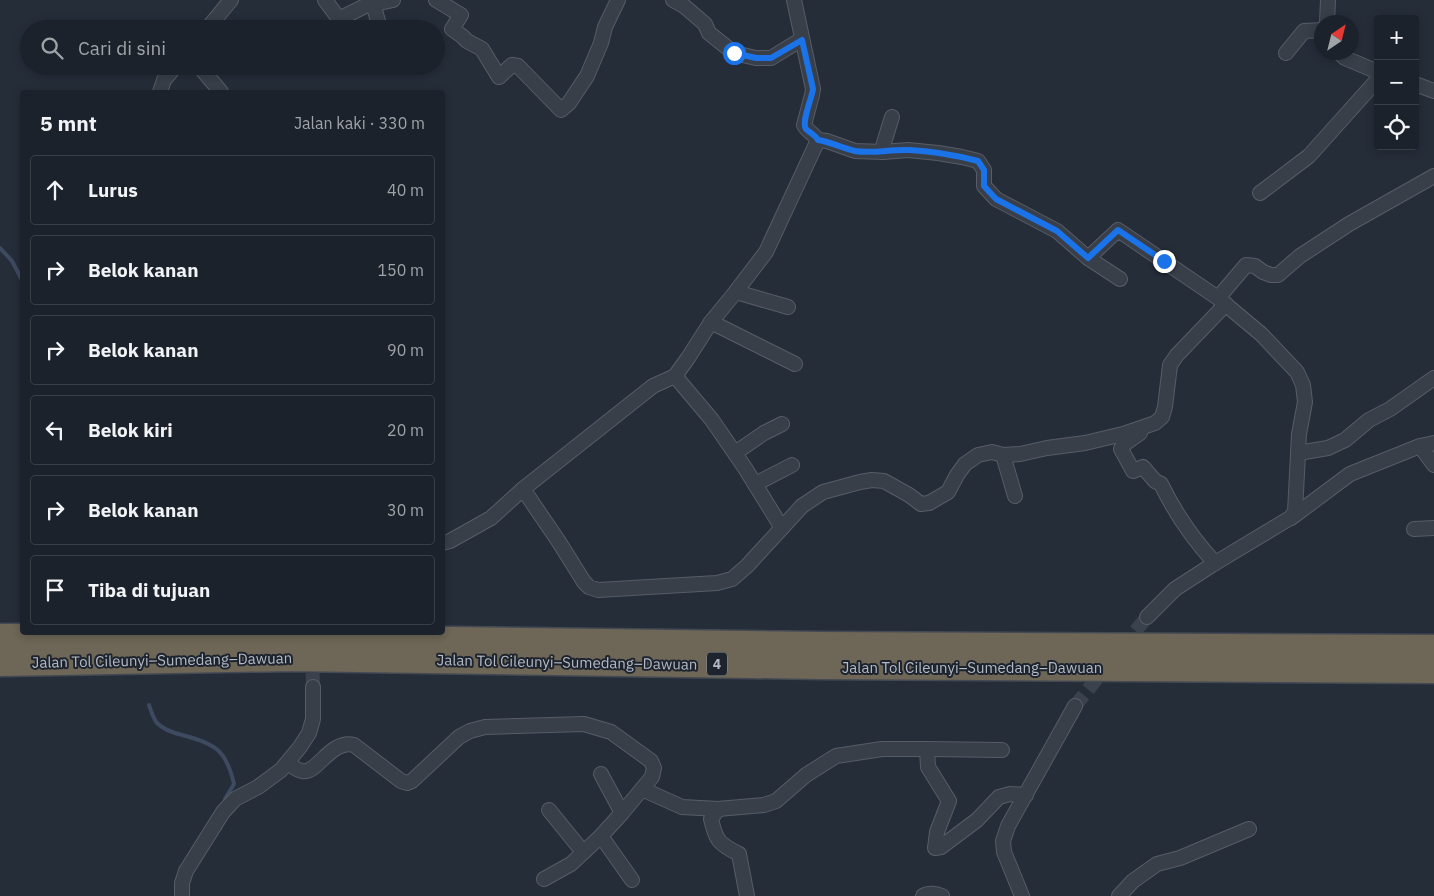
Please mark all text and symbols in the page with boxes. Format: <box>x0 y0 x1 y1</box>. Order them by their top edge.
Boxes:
north arrow <box>1314 15 1359 60</box>
map controls <box>1374 15 1419 150</box>
button: + <box>1374 15 1419 60</box>
search box <box>20 20 445 75</box>
icon: search <box>38 34 66 62</box>
text: Cari di sini <box>78 36 166 60</box>
route start <box>723 42 746 65</box>
button: − <box>1374 60 1419 105</box>
button: locate <box>1374 105 1419 150</box>
text: 5 mnt <box>40 109 97 137</box>
text: Jalan kaki · 330 m <box>294 113 425 133</box>
icon: ahead <box>41 176 69 204</box>
text: Lurus <box>88 178 138 202</box>
text: 40 m <box>387 180 424 200</box>
route end <box>1153 250 1176 273</box>
icon: right <box>41 256 69 284</box>
text: Belok kanan <box>88 258 199 282</box>
text: 150 m <box>377 260 424 280</box>
icon: right <box>41 336 69 364</box>
text: Belok kanan <box>88 338 199 362</box>
text: 90 m <box>387 340 424 360</box>
icon: left <box>41 416 69 444</box>
text: Belok kiri <box>88 418 173 442</box>
text: 20 m <box>387 420 424 440</box>
icon: right <box>41 496 69 524</box>
text: Belok kanan <box>88 498 199 522</box>
text: 30 m <box>387 500 424 520</box>
icon: arrive <box>41 576 69 604</box>
text: Tiba di tujuan <box>88 578 210 602</box>
street label: Jalan Tol Cileunyi–Sumedang–Dawuan <box>32 648 292 672</box>
street label: Jalan Tol Cileunyi–Sumedang–Dawuan <box>437 650 697 674</box>
road number: 4 <box>707 652 727 676</box>
street label: Jalan Tol Cileunyi–Sumedang–Dawuan <box>842 658 1102 677</box>

